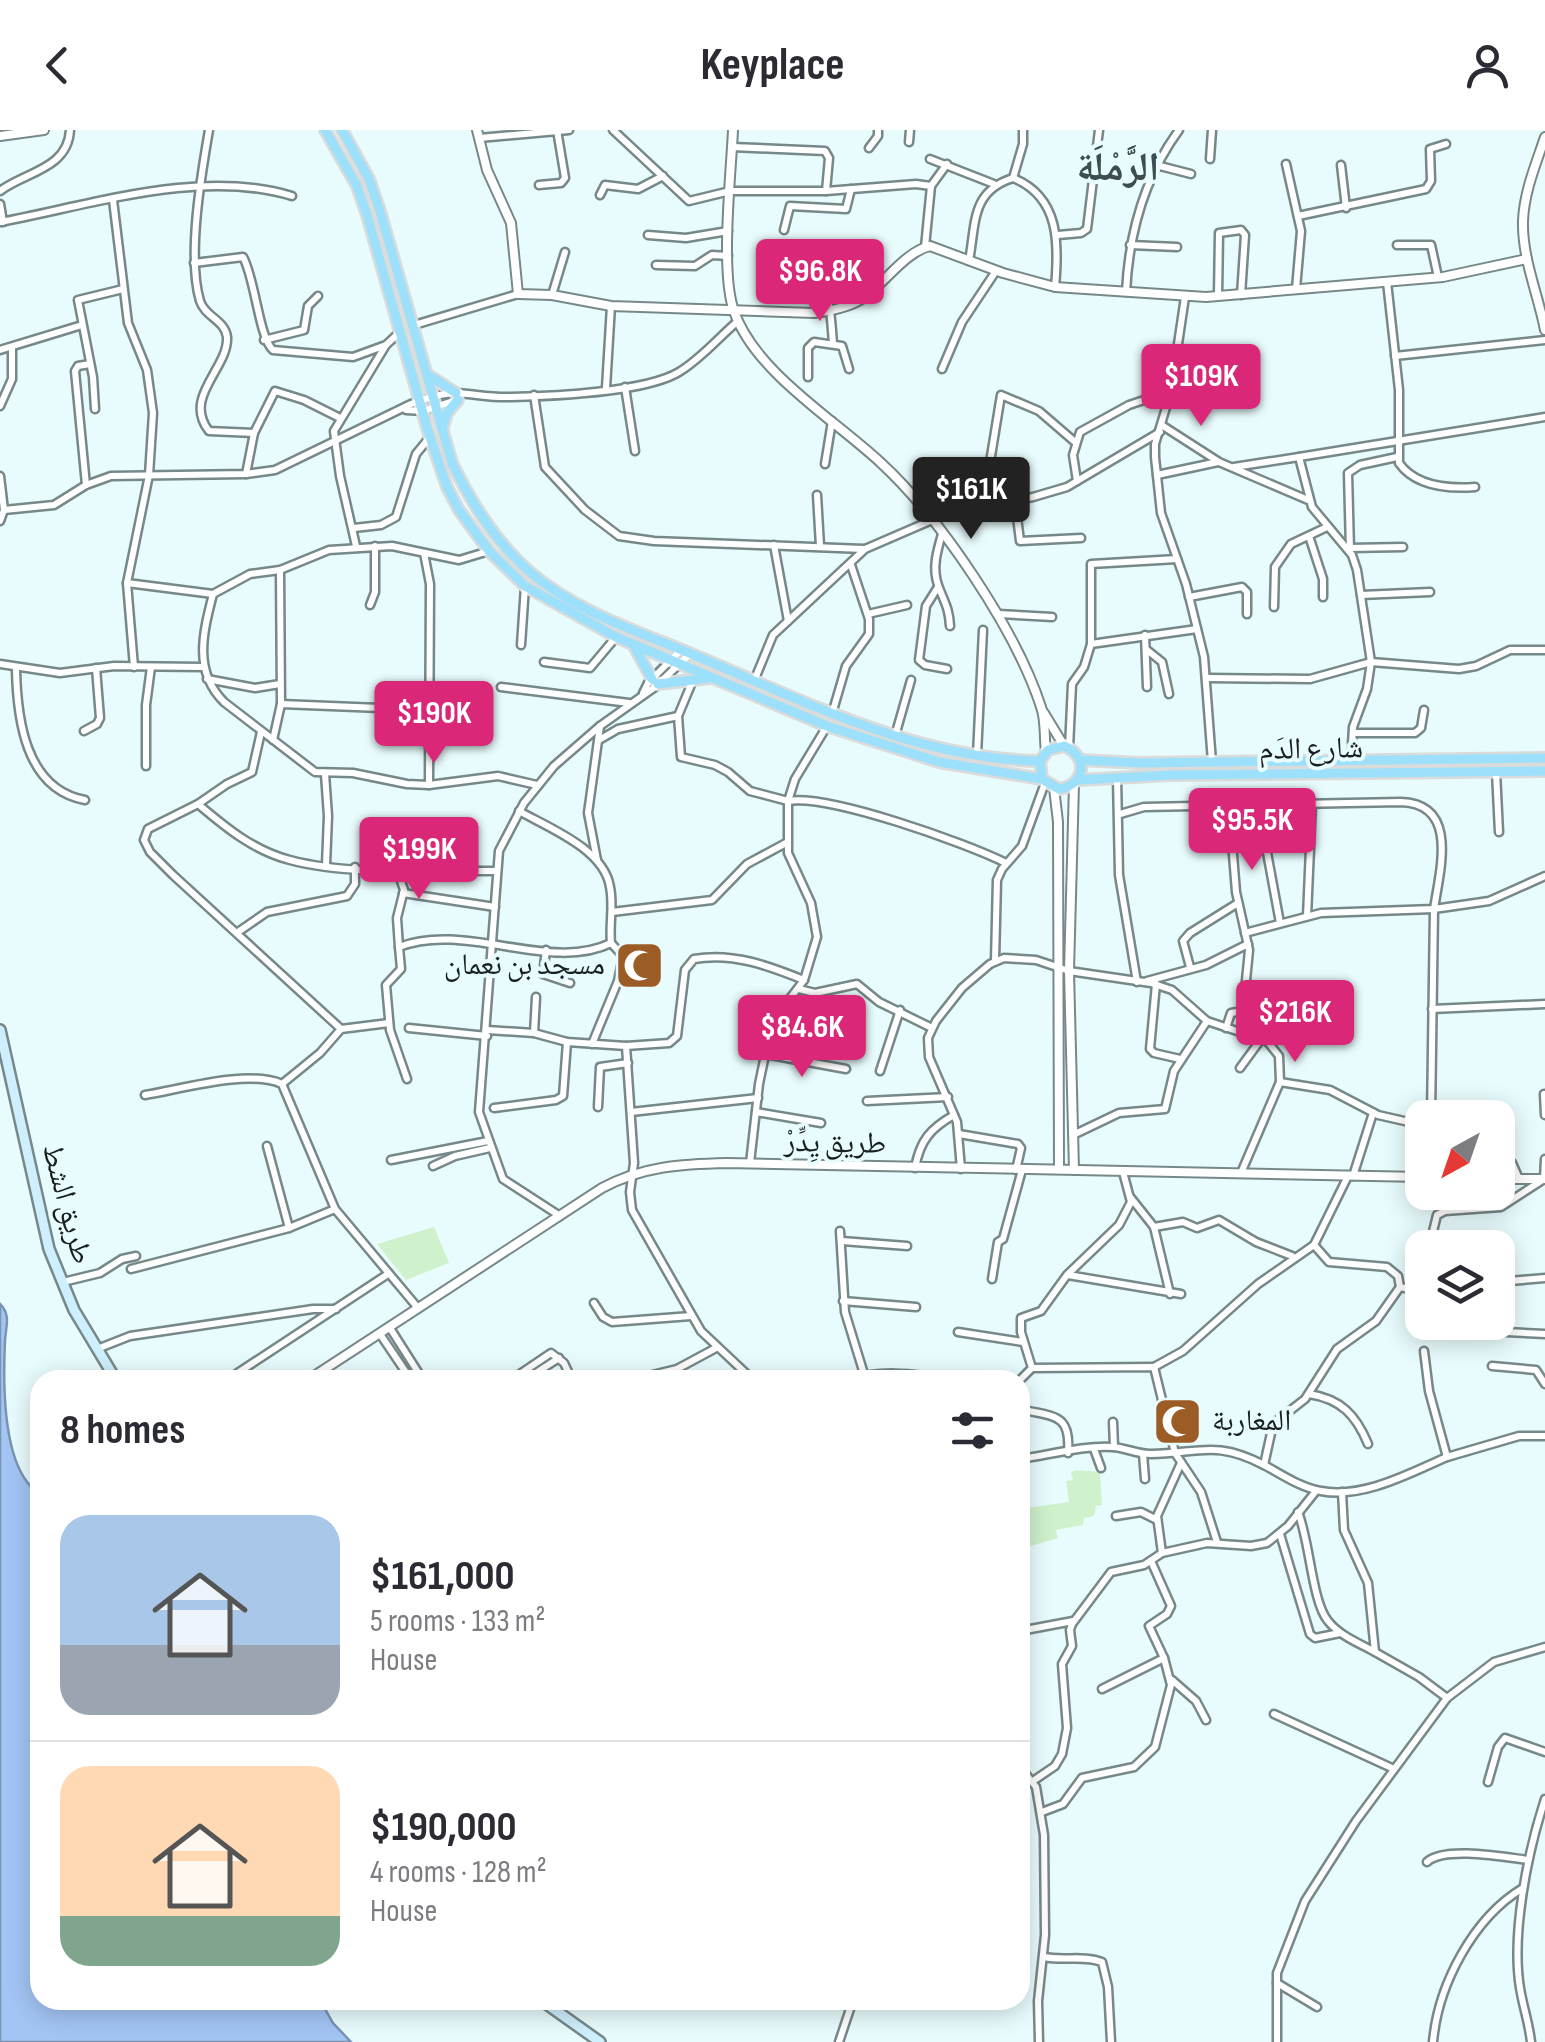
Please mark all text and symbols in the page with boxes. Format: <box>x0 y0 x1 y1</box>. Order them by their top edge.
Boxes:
icon: back <box>30 38 85 93</box>
text: Keyplace <box>700 38 845 93</box>
icon: person <box>1460 38 1515 93</box>
district label: الرَّمْلَة <box>1076 144 1160 192</box>
pin: $96.8K <box>739 239 901 324</box>
text: $96.8K <box>778 252 862 291</box>
pin: $109K <box>1131 344 1271 429</box>
text: $109K <box>1163 357 1239 396</box>
pin: $161K <box>901 457 1041 542</box>
text: $161K <box>935 470 1007 509</box>
pin: $190K <box>364 681 504 766</box>
text: $190K <box>396 694 472 733</box>
street label: شارع الدَم <box>1259 730 1363 768</box>
pin: $95.5K <box>1171 788 1333 873</box>
text: $95.5K <box>1211 801 1293 840</box>
pin: $199K <box>349 817 489 902</box>
text: $199K <box>381 830 457 869</box>
mosque icon: مسجد بن نعمان <box>614 939 666 991</box>
place label: مسجد بن نعمان <box>444 947 605 983</box>
pin: $216K <box>1225 980 1365 1065</box>
text: $216K <box>1258 993 1332 1032</box>
pin: $84.6K <box>721 995 883 1080</box>
text: $84.6K <box>760 1008 844 1047</box>
north arrow <box>1405 1100 1515 1210</box>
map controls <box>1405 1100 1515 1340</box>
street label: طريق يِدِّرْ <box>782 1124 886 1164</box>
street label: طريق الشط <box>34 1140 100 1268</box>
button: layers <box>1405 1230 1515 1340</box>
mosque icon: المغاربة <box>1151 1395 1203 1447</box>
icon: filters <box>945 1403 1000 1458</box>
place label: المغاربة <box>1212 1403 1291 1439</box>
text: 8 homes <box>60 1405 185 1456</box>
text: $161,000 <box>370 1551 515 1602</box>
icon: home <box>140 1555 260 1675</box>
text: 5 rooms · 133 m² <box>370 1602 545 1641</box>
text: House <box>370 1641 437 1680</box>
text: $190,000 <box>370 1802 516 1853</box>
icon: home <box>140 1806 260 1926</box>
text: 4 rooms · 128 m² <box>370 1853 547 1892</box>
text: House <box>370 1892 437 1931</box>

